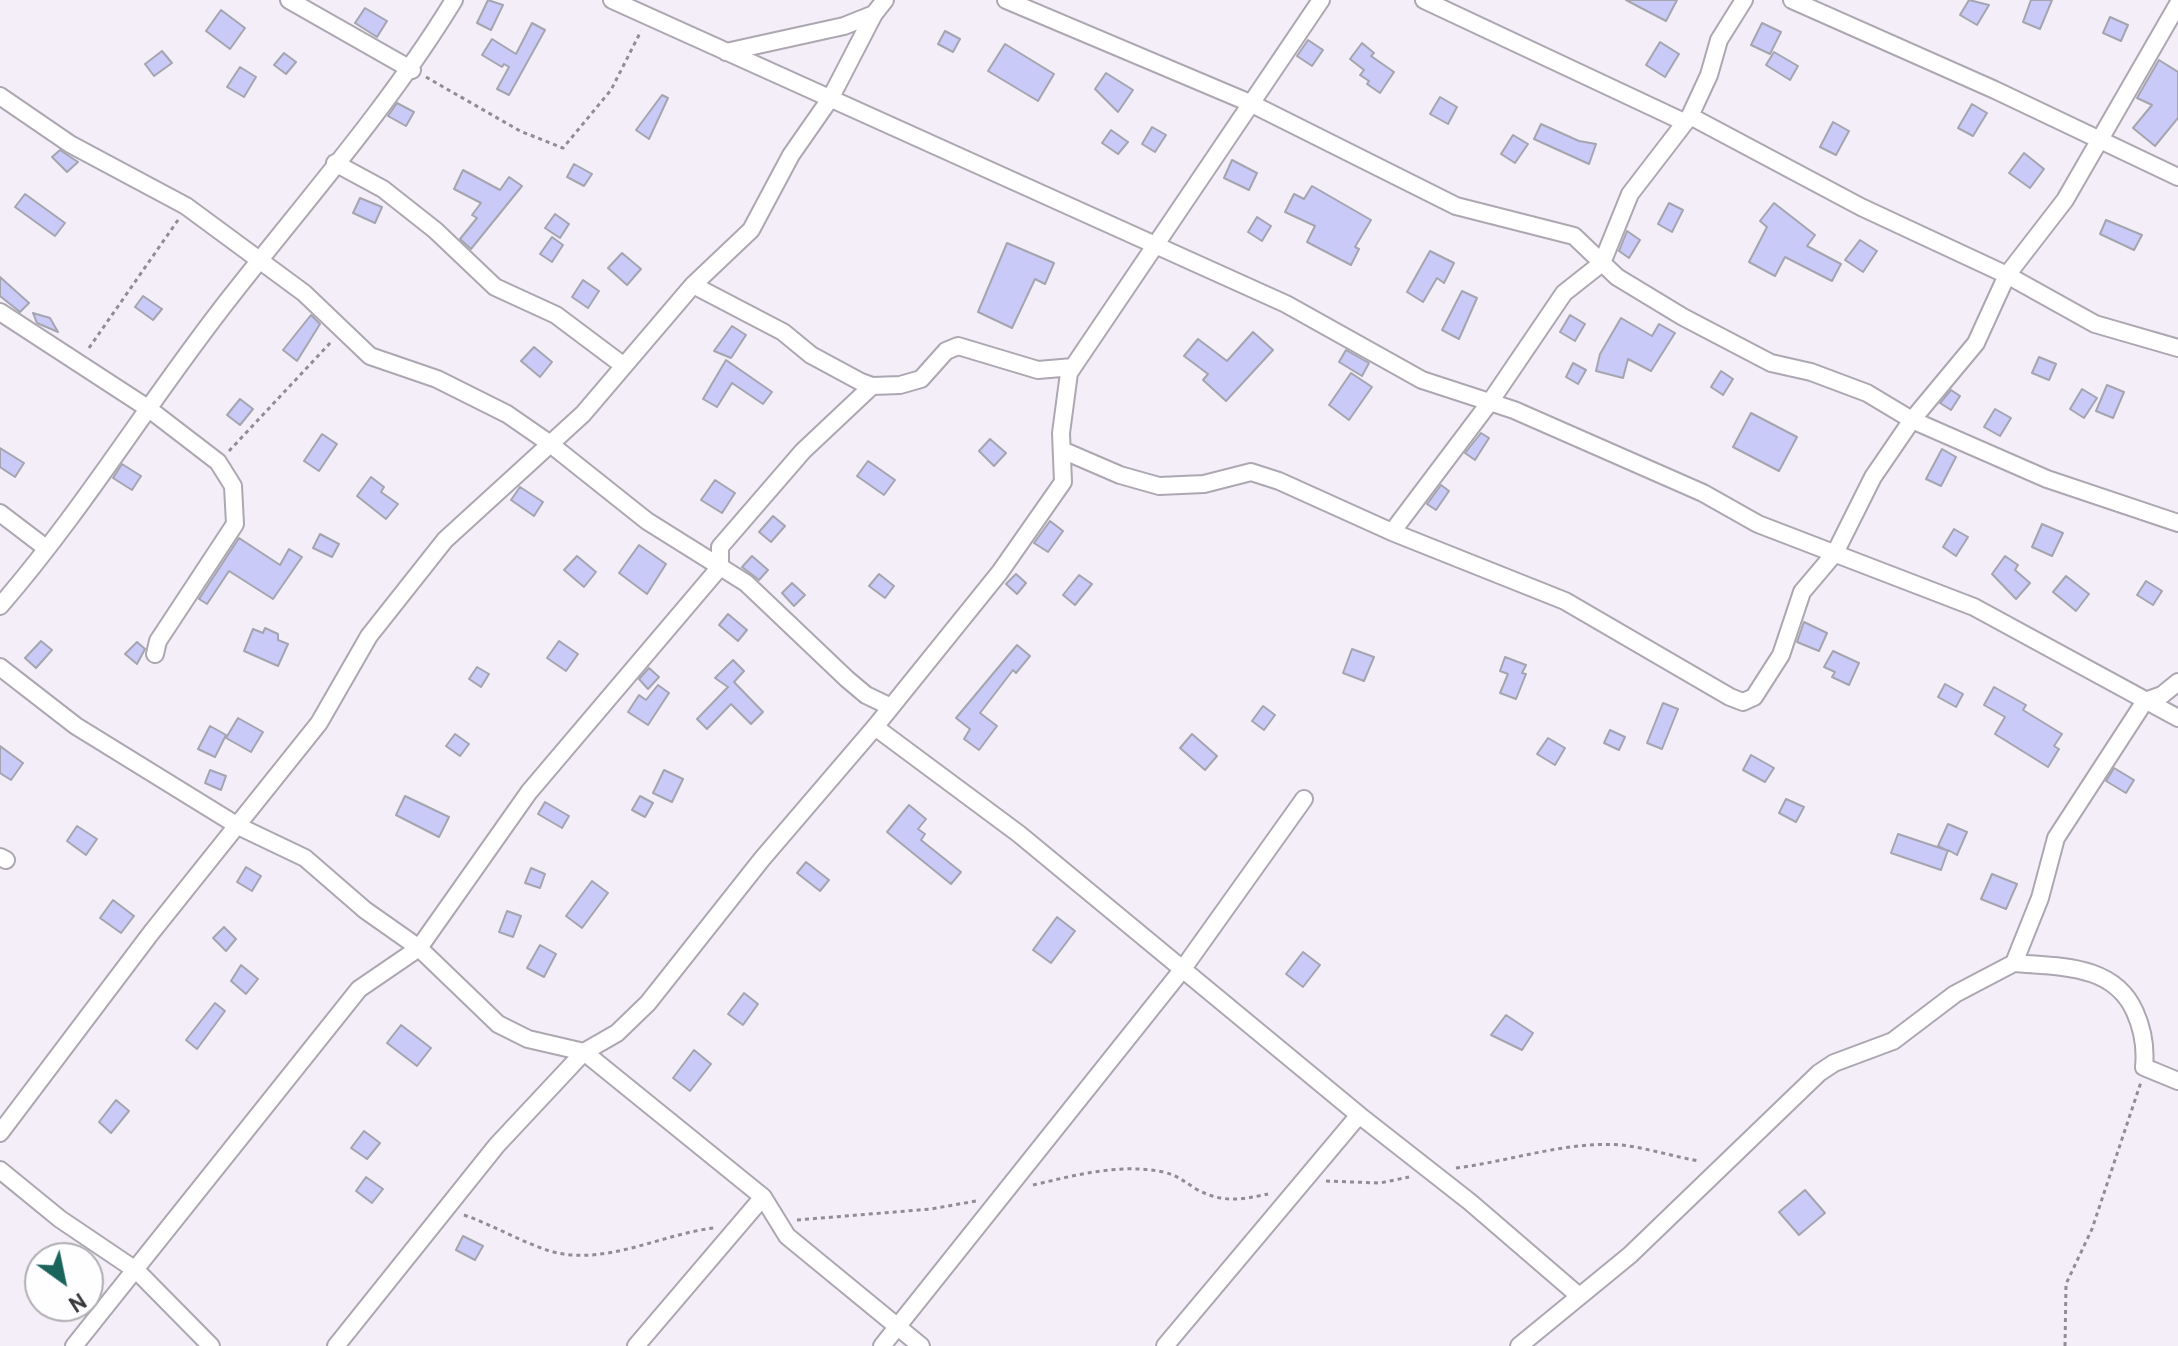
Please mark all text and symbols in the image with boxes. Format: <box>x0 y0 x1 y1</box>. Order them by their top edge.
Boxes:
north arrow <box>24 1242 104 1322</box>
text: N <box>62 1285 90 1316</box>

